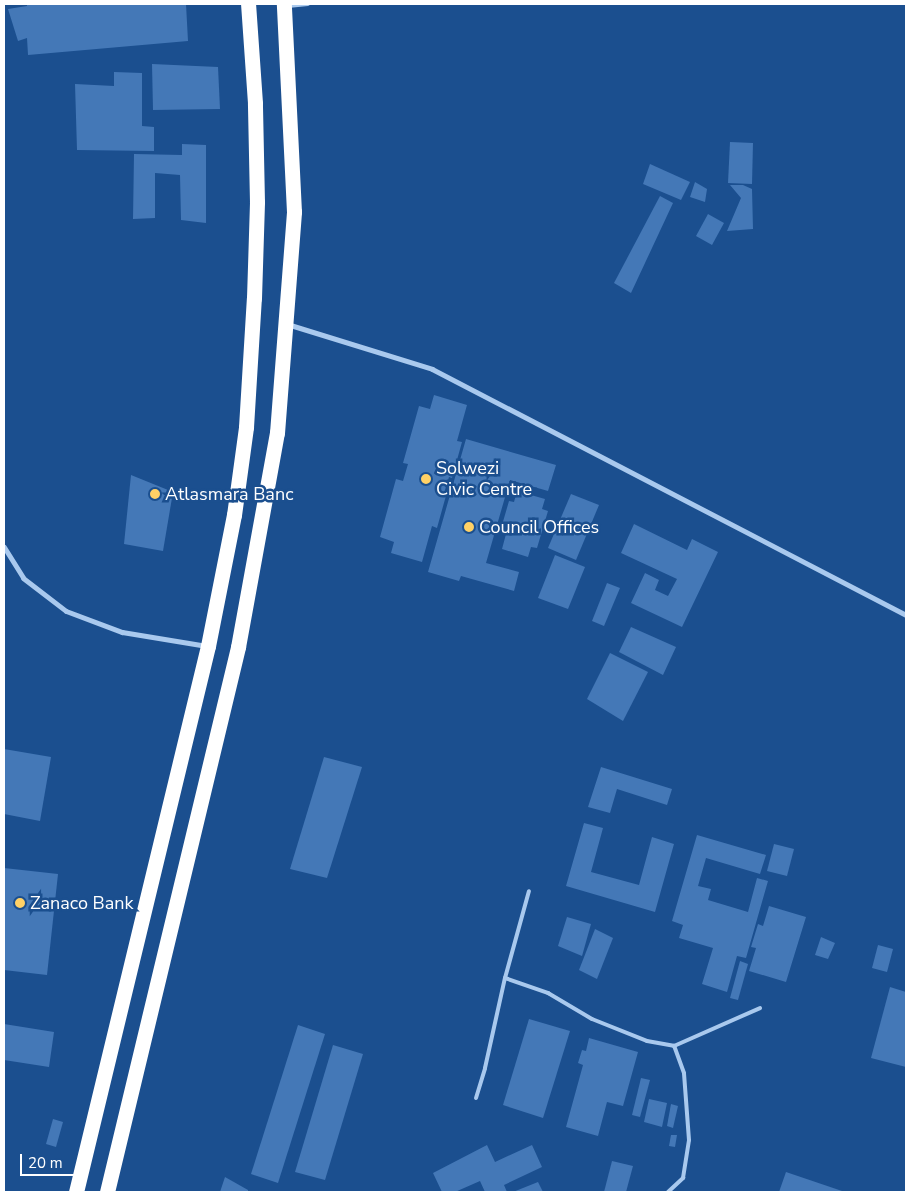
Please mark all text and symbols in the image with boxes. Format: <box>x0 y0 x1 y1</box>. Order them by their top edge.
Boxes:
place label: Solwezi Civic Centre <box>436 458 532 500</box>
marker: Solwezi Civic Centre <box>420 473 432 485</box>
place label: Atlasmara Banc <box>165 483 293 505</box>
marker: Atlasmara Banc <box>149 488 161 500</box>
place label: Council Offices <box>479 516 599 538</box>
marker: Council Offices <box>463 521 475 533</box>
place label: Zanaco Bank <box>30 892 133 914</box>
marker: Zanaco Bank <box>14 897 26 909</box>
scale bar <box>22 1144 86 1176</box>
text: 20 m <box>28 1153 63 1173</box>

